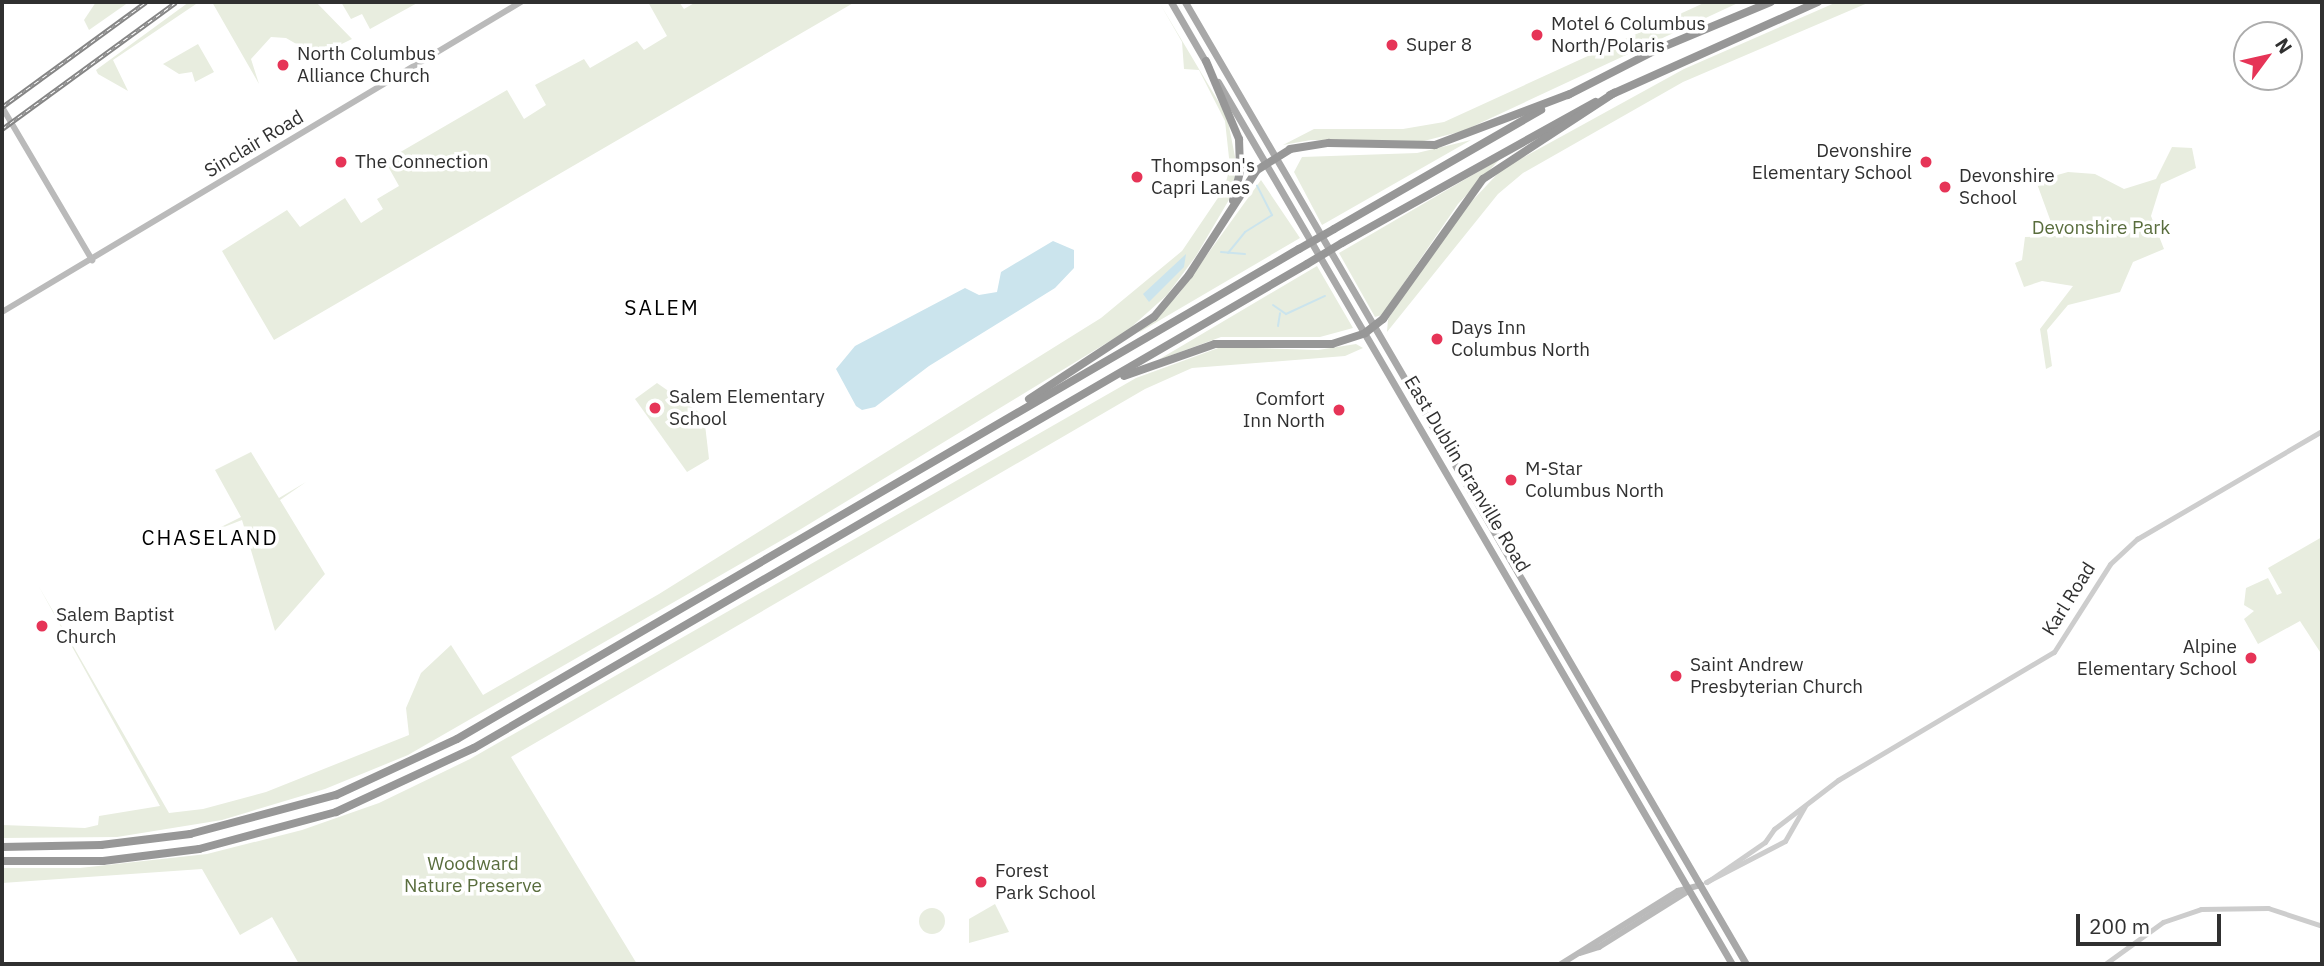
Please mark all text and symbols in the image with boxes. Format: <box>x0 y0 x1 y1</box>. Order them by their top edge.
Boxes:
place label: Motel 6 Columbus North/Polaris <box>1551 13 1706 57</box>
north arrow <box>2233 21 2303 91</box>
marker: Motel 6 Columbus North/Polaris <box>1529 27 1545 43</box>
text: N <box>2270 33 2298 58</box>
place label: Super 8 <box>1406 34 1472 56</box>
marker: Super 8 <box>1384 37 1400 53</box>
place label: North Columbus Alliance Church <box>297 43 436 87</box>
marker: North Columbus Alliance Church <box>275 57 291 73</box>
street label: Sinclair Road <box>200 106 308 182</box>
place label: Devonshire Elementary School <box>1752 140 1912 184</box>
place label: The Connection <box>355 151 488 173</box>
marker: The Connection <box>333 154 349 170</box>
marker: Devonshire Elementary School <box>1918 154 1934 170</box>
place label: Thompson's Capri Lanes <box>1151 155 1255 199</box>
place label: Devonshire School <box>1959 165 2055 209</box>
marker: Thompson's Capri Lanes <box>1129 169 1145 185</box>
marker: Devonshire School <box>1937 179 1953 195</box>
park label: Devonshire Park <box>2032 217 2170 239</box>
district label: SALEM <box>625 294 699 320</box>
place label: Days Inn Columbus North <box>1451 317 1590 361</box>
marker: Days Inn Columbus North <box>1429 331 1445 347</box>
street label: East Dublin Granville Road <box>1399 372 1535 576</box>
place label: Salem Elementary School <box>669 386 825 430</box>
place label: Comfort Inn North <box>1243 388 1325 432</box>
marker: Salem Elementary School <box>647 400 663 416</box>
marker: Comfort Inn North <box>1331 402 1347 418</box>
place label: M-Star Columbus North <box>1525 458 1664 502</box>
marker: M-Star Columbus North <box>1503 472 1519 488</box>
district label: CHASELAND <box>143 524 277 550</box>
street label: Karl Road <box>2038 558 2100 640</box>
place label: Salem Baptist Church <box>56 604 175 648</box>
marker: Salem Baptist Church <box>34 618 50 634</box>
place label: Alpine Elementary School <box>2077 636 2237 680</box>
marker: Alpine Elementary School <box>2243 650 2259 666</box>
place label: Saint Andrew Presbyterian Church <box>1690 654 1863 698</box>
marker: Saint Andrew Presbyterian Church <box>1668 668 1684 684</box>
park label: Woodward Nature Preserve <box>404 853 542 897</box>
place label: Forest Park School <box>995 860 1096 904</box>
marker: Forest Park School <box>973 874 989 890</box>
scale bar <box>2079 900 2224 944</box>
text: 200 m <box>2089 912 2150 940</box>

